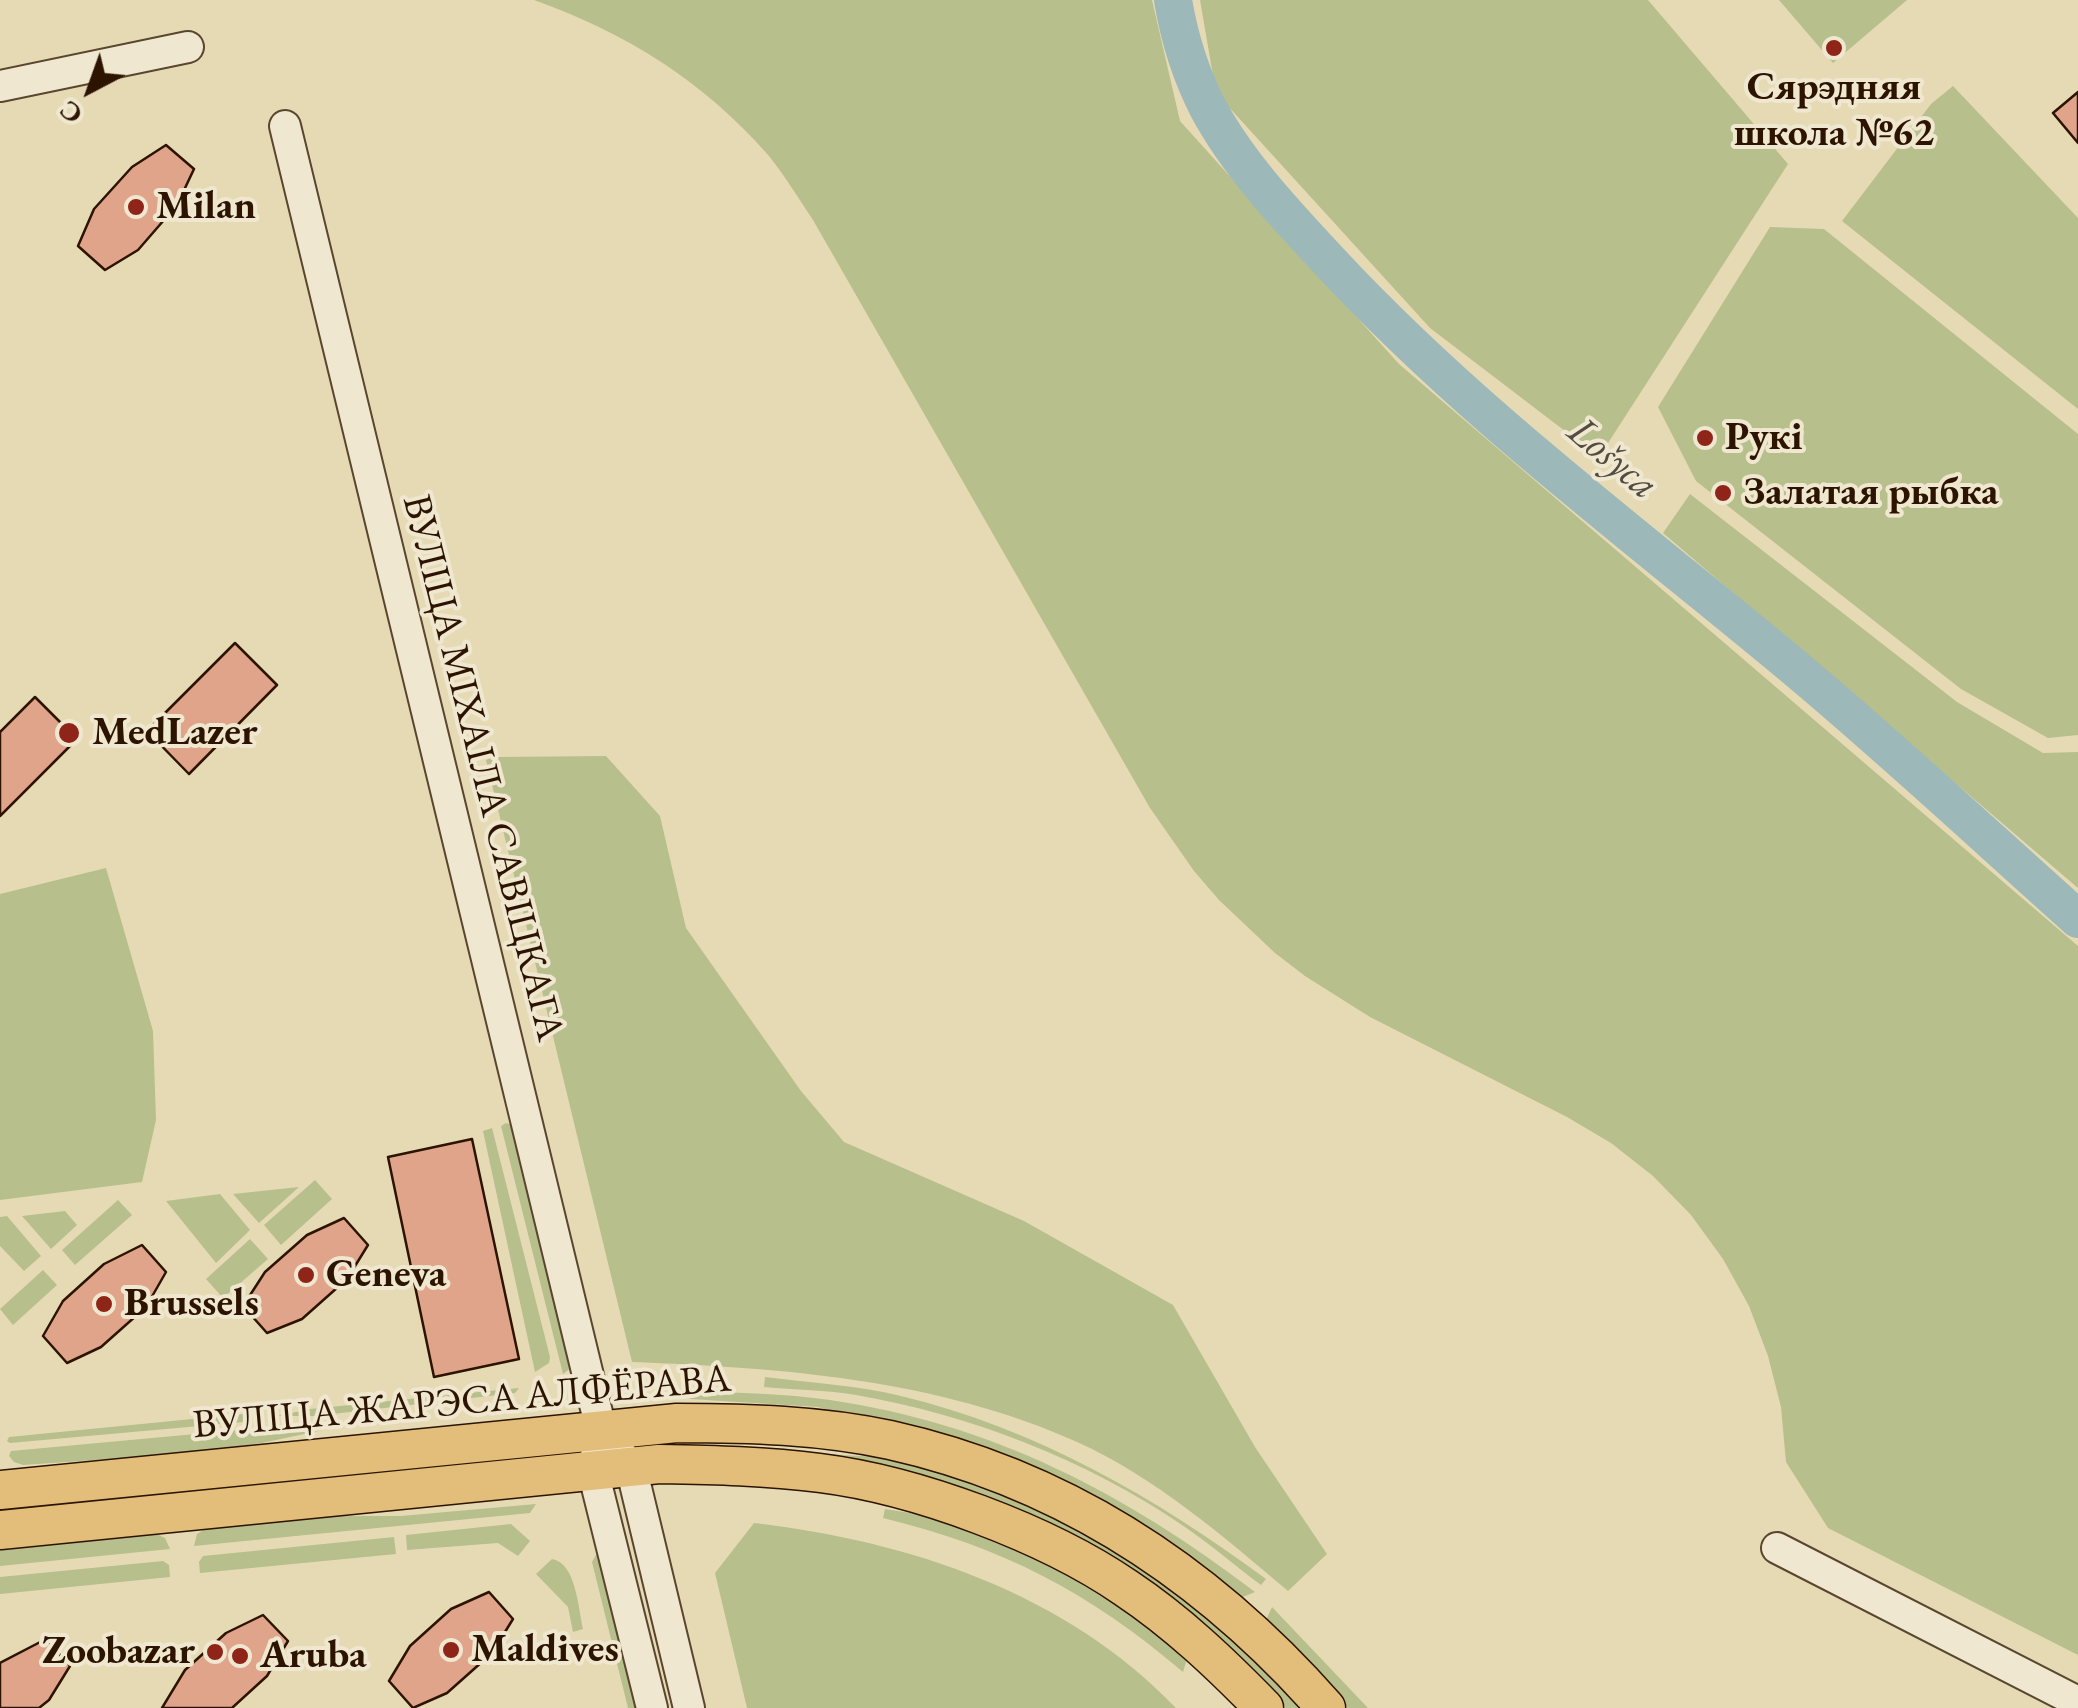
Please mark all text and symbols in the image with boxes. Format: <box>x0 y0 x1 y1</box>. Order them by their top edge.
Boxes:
marker: Сярэдняя школа №62 <box>1823 37 1845 59</box>
north arrow <box>40 40 140 140</box>
place label: Сярэдняя школа №62 <box>1734 64 1934 158</box>
text: С <box>51 93 90 133</box>
place label: Milan <box>156 183 256 231</box>
marker: Milan <box>125 196 147 218</box>
water label: Lošyca <box>1556 407 1668 511</box>
place label: Рукі <box>1725 414 1802 462</box>
marker: Рукі <box>1694 427 1716 449</box>
place label: Залатая рыбка <box>1743 469 1998 517</box>
marker: Залатая рыбка <box>1712 482 1734 504</box>
street label: ВУЛІЦА МІХАІЛА САВІЦКАГА <box>391 490 573 1046</box>
place label: MedLazer <box>92 709 257 757</box>
marker: MedLazer <box>56 720 82 746</box>
place label: Geneva <box>326 1251 446 1299</box>
marker: Geneva <box>295 1264 317 1286</box>
place label: Brussels <box>124 1280 259 1328</box>
marker: Brussels <box>93 1293 115 1315</box>
street label: ВУЛІЦА ЖАРЭСА АЛФЁРАВА <box>191 1356 733 1450</box>
place label: Maldives <box>471 1626 619 1674</box>
place label: Zoobazar <box>42 1628 195 1676</box>
place label: Aruba <box>260 1632 366 1680</box>
marker: Maldives <box>440 1639 462 1661</box>
marker: Zoobazar <box>204 1641 226 1663</box>
marker: Aruba <box>229 1645 251 1667</box>

